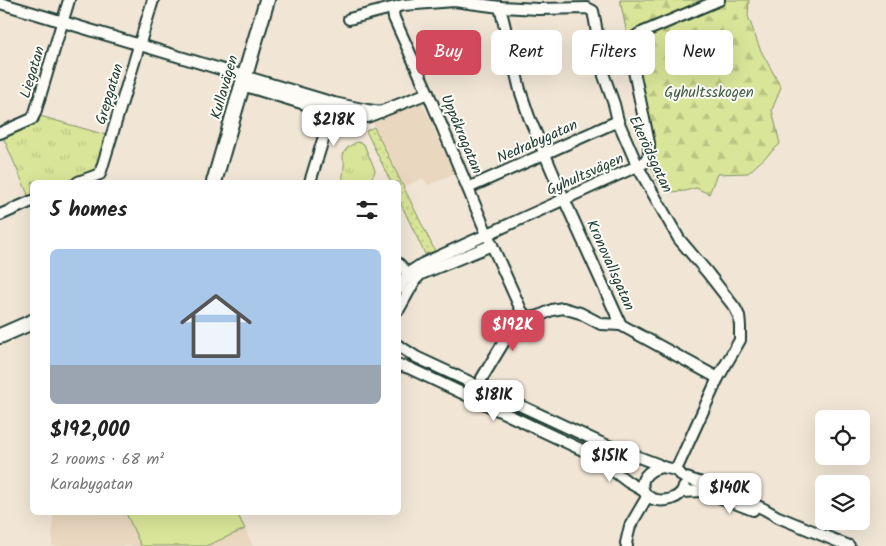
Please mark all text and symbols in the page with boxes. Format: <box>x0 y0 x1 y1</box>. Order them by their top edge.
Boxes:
chip: Buy <box>416 30 481 75</box>
chip: Rent <box>491 30 562 75</box>
chip: Filters <box>572 30 655 75</box>
chip: New <box>665 30 733 75</box>
street label: Liegatan <box>14 43 52 101</box>
street label: Kullavägen <box>204 52 246 122</box>
street label: Grepgatan <box>89 61 131 128</box>
park label: Gyhultsskogen <box>664 81 754 105</box>
street label: Uppåkragatan <box>434 91 489 178</box>
pin: $218K <box>299 104 369 147</box>
text: $218K <box>313 108 355 133</box>
street label: Ekerödsgatan <box>622 112 679 197</box>
street label: Nedrabygatan <box>493 113 582 170</box>
street label: Gyhultsvägen <box>543 147 628 203</box>
text: 5 homes <box>50 194 127 227</box>
icon: filters <box>353 196 381 224</box>
street label: Kronovallsgatan <box>579 216 641 315</box>
icon: home <box>171 281 261 371</box>
pin: $192K <box>478 310 548 352</box>
text: $192K <box>492 313 534 338</box>
pin: $181K <box>459 380 529 422</box>
text: $181K <box>475 383 513 408</box>
map controls <box>815 410 870 530</box>
button: locate <box>815 410 870 465</box>
text: $192,000 <box>50 414 129 447</box>
pin: $151K <box>575 440 645 483</box>
text: $151K <box>592 444 628 469</box>
text: 2 rooms · 68 m² <box>50 447 164 472</box>
text: Karabygatan <box>50 472 133 497</box>
pin: $140K <box>695 472 765 515</box>
button: layers <box>815 475 870 530</box>
text: $140K <box>710 476 750 501</box>

